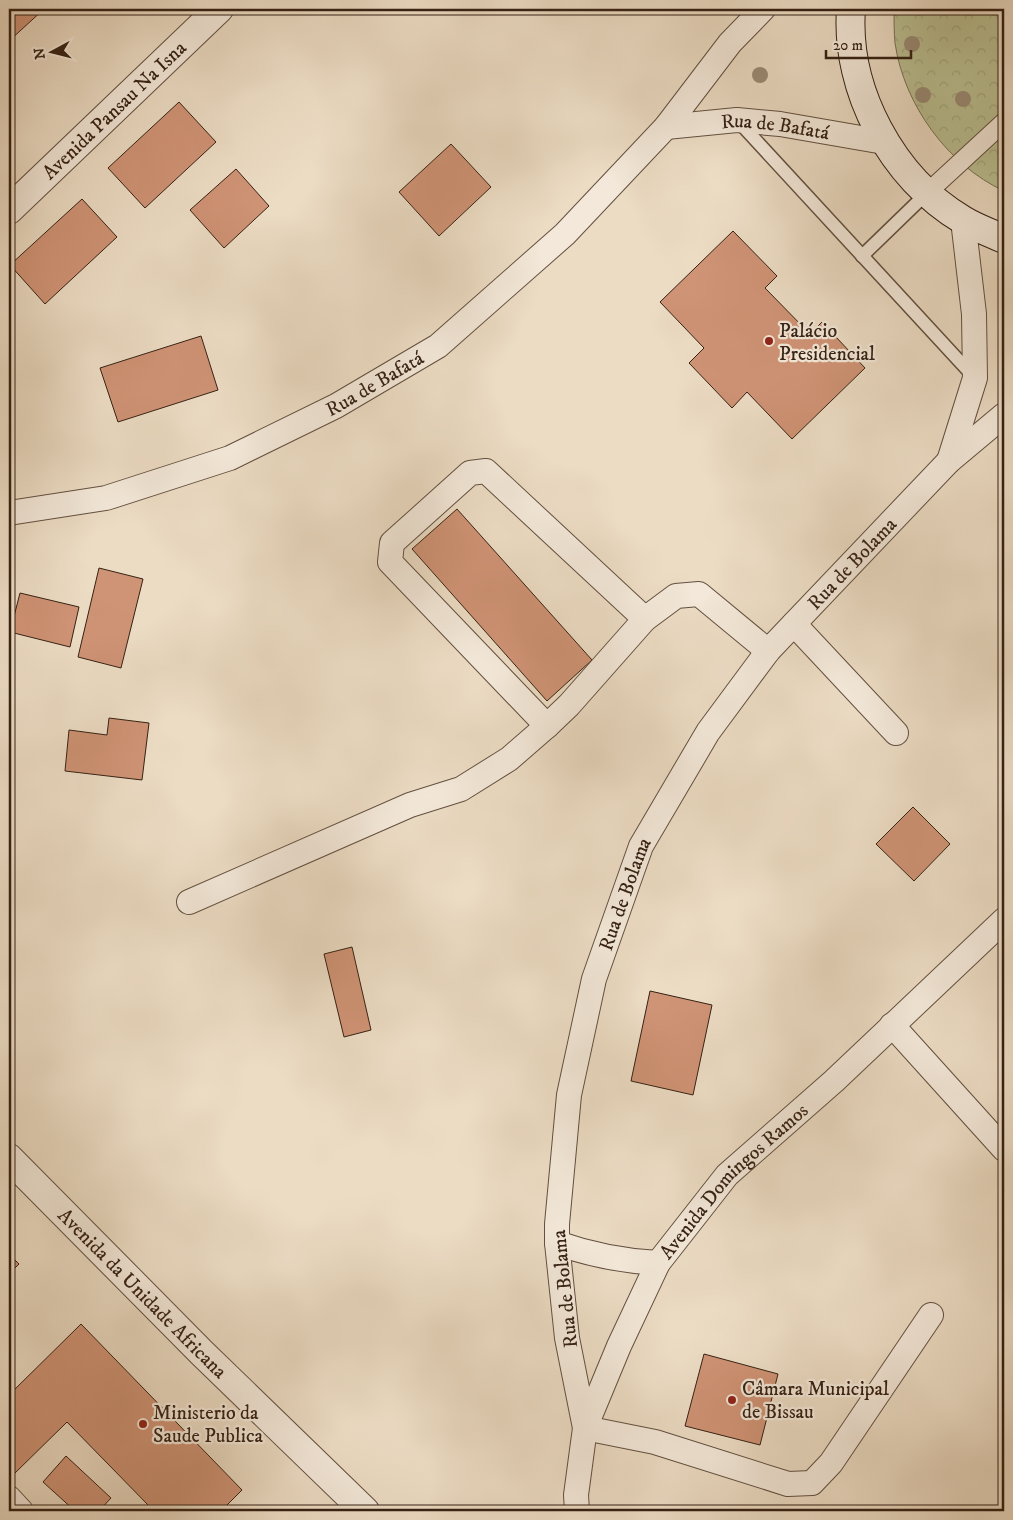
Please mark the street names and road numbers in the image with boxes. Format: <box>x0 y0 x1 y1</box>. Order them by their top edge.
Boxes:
street label: Avenida Pansau Na Isna <box>37 34 191 184</box>
street label: Rua de Bafatá <box>720 109 832 146</box>
street label: Rua de Bafatá <box>322 346 429 423</box>
street label: Rua de Bolama <box>803 512 903 616</box>
street label: Rua de Bolama <box>594 833 658 954</box>
street label: Avenida Domingos Ramos <box>655 1098 814 1265</box>
street label: Avenida da Unidade Africana <box>52 1204 232 1385</box>
street label: Rua de Bolama <box>547 1228 584 1349</box>

